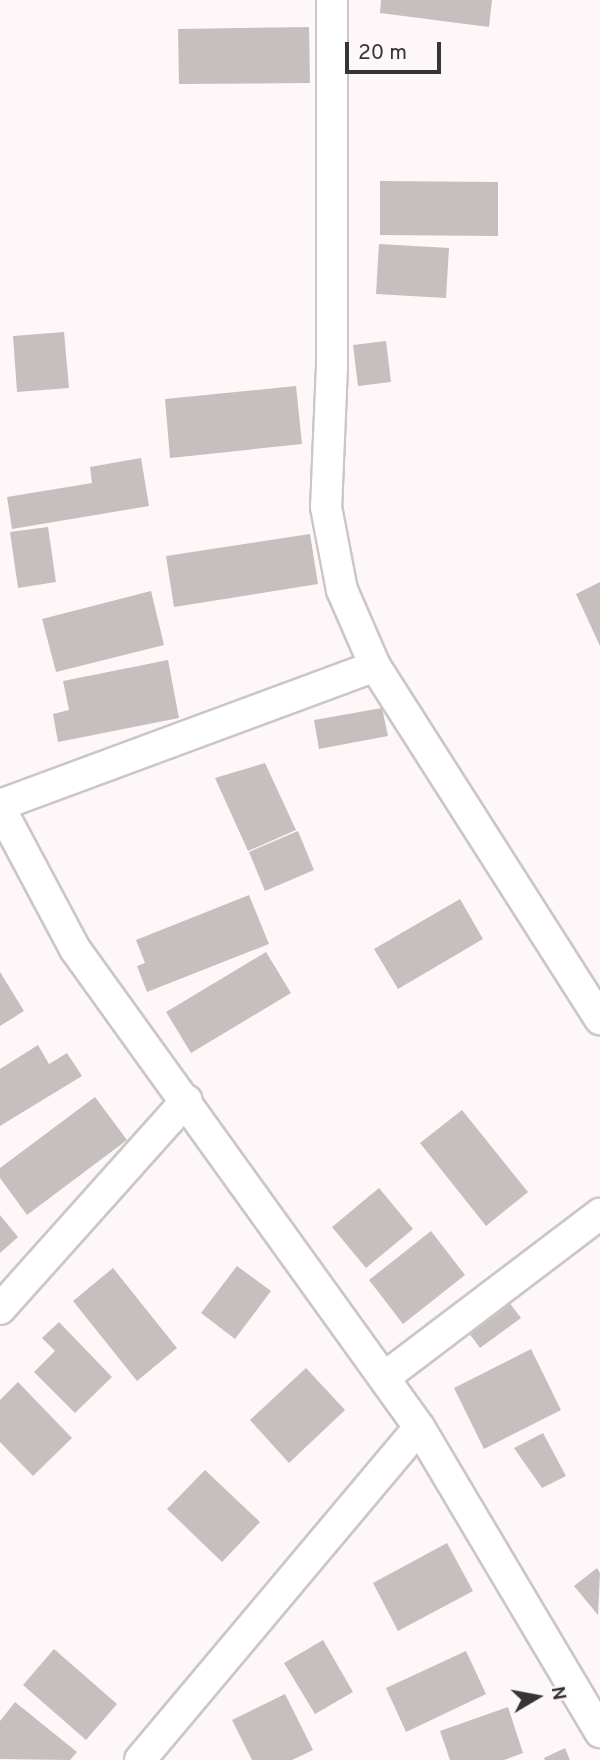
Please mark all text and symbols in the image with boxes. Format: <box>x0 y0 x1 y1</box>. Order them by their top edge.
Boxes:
scale bar <box>348 28 444 72</box>
text: 20 m <box>358 40 407 67</box>
north arrow <box>502 1662 572 1732</box>
text: N <box>545 1685 571 1702</box>

